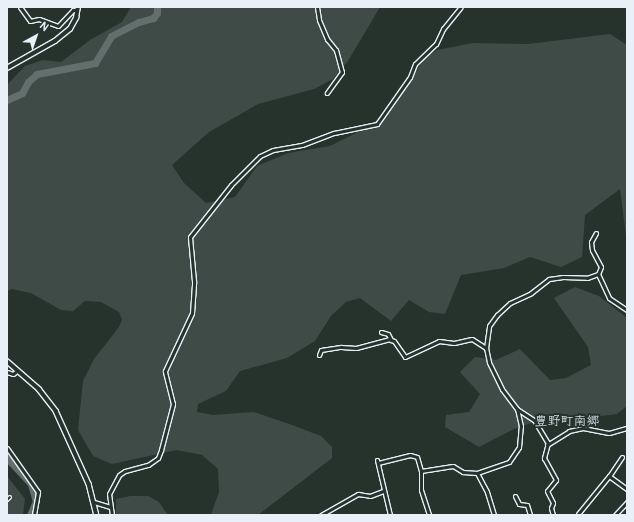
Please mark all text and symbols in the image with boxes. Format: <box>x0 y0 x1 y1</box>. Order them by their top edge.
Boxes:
north arrow <box>16 16 56 56</box>
text: N <box>37 19 51 34</box>
district label: 豊野町南郷 <box>535 413 599 429</box>

